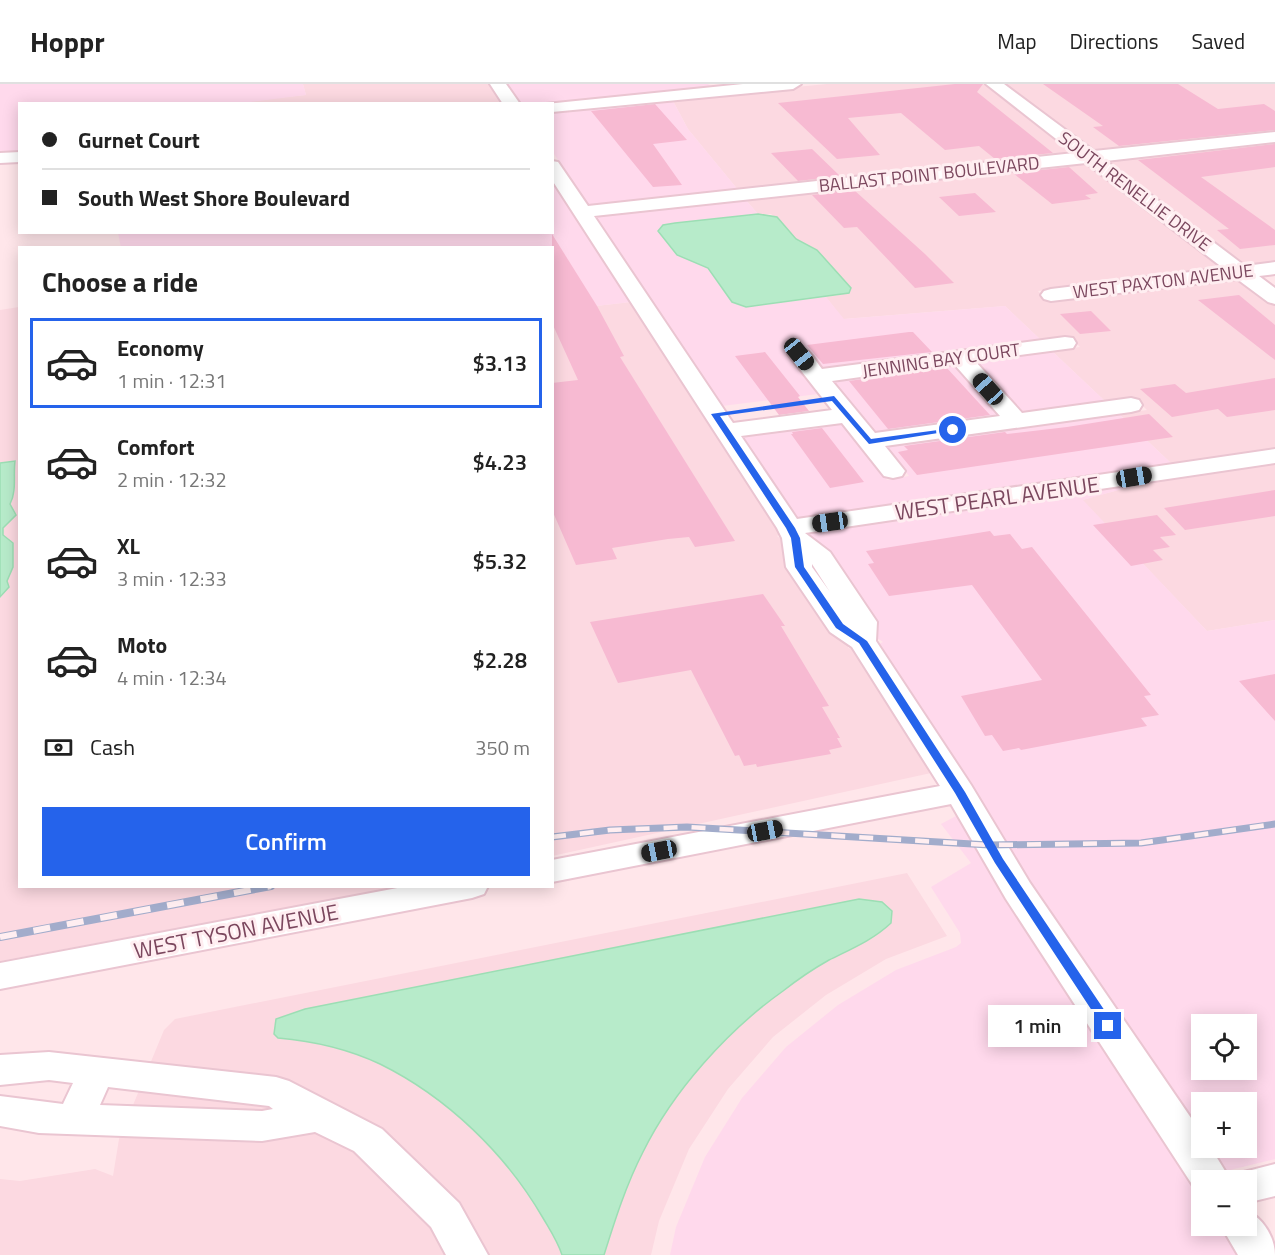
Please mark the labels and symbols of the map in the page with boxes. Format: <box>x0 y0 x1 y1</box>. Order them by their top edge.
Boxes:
street label: SOUTH RENELLIE DRIVE <box>1053 125 1217 258</box>
street label: BALLAST POINT BOULEVARD <box>817 149 1041 199</box>
street label: WEST PAXTON AVENUE <box>1071 257 1255 305</box>
car <box>781 334 817 374</box>
street label: JENNING BAY COURT <box>860 335 1022 384</box>
car <box>969 370 1007 408</box>
route start <box>939 416 966 443</box>
car <box>1115 465 1153 489</box>
street label: WEST PEARL AVENUE <box>893 467 1101 529</box>
car <box>811 511 849 533</box>
car <box>746 819 784 843</box>
car <box>640 839 678 863</box>
street label: WEST TYSON AVENUE <box>131 894 341 968</box>
callout: 1 min <box>988 1005 1087 1047</box>
route end <box>1094 1012 1121 1039</box>

